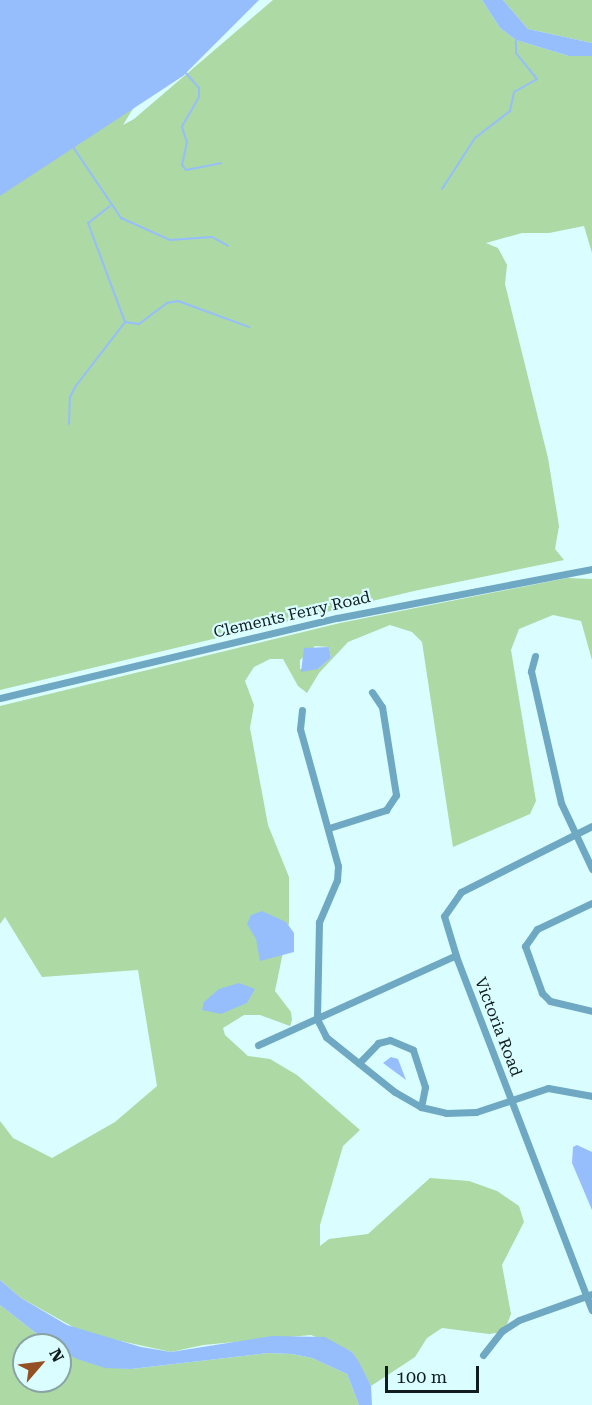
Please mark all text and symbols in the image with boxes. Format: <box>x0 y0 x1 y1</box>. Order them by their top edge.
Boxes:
street label: Clements Ferry Road <box>212 588 372 642</box>
street label: Victoria Road <box>470 975 526 1079</box>
north arrow <box>12 1333 72 1393</box>
text: N <box>45 1345 68 1365</box>
scale bar <box>388 1354 482 1392</box>
text: 100 m <box>396 1366 447 1387</box>

